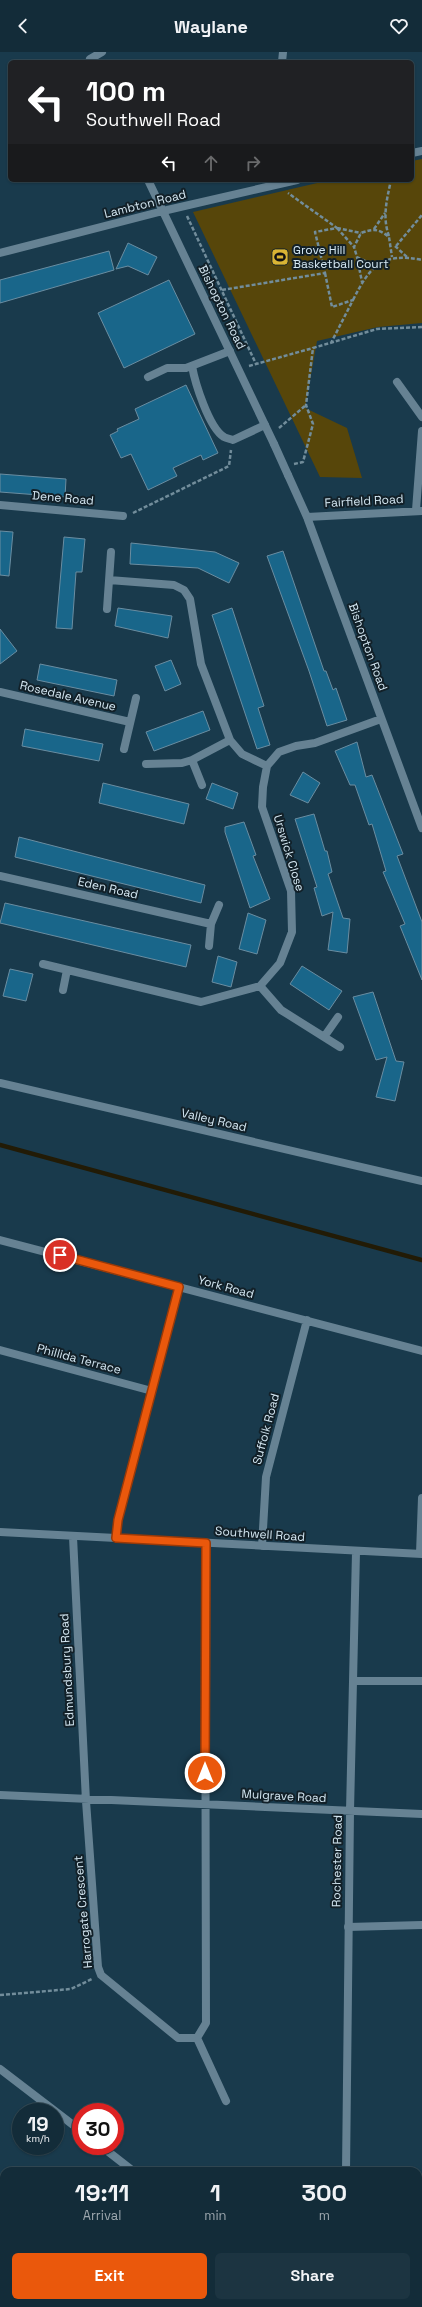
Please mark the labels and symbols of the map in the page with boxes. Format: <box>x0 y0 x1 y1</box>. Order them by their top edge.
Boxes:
street label: Lambton Road <box>102 186 188 222</box>
place label: Grove Hill Basketball Court <box>293 242 389 272</box>
sports icon: Grove Hill Basketball Court <box>270 247 290 267</box>
street label: Bishopton Road <box>195 262 249 352</box>
street label: Dene Road <box>31 487 95 509</box>
street label: Fairfield Road <box>324 491 404 511</box>
street label: Bishopton Road <box>345 601 391 693</box>
street label: Rosedale Avenue <box>18 677 118 715</box>
street label: Urswick Close <box>270 813 308 893</box>
street label: Eden Road <box>76 873 140 903</box>
street label: Valley Road <box>180 1105 248 1135</box>
pin <box>43 1238 77 1272</box>
street label: York Road <box>196 1272 256 1302</box>
street label: Phillida Terrace <box>35 1340 123 1378</box>
street label: Suffolk Road <box>249 1392 283 1466</box>
street label: Southwell Road <box>215 1523 305 1545</box>
street label: Edmundsbury Road <box>56 1613 78 1727</box>
position arrow <box>184 1752 226 1794</box>
street label: Mulgrave Road <box>241 1786 327 1806</box>
street label: Rochester Road <box>328 1815 346 1907</box>
street label: Harrogate Crescent <box>70 1855 96 1969</box>
speed limit sign: 30 <box>72 2103 124 2155</box>

